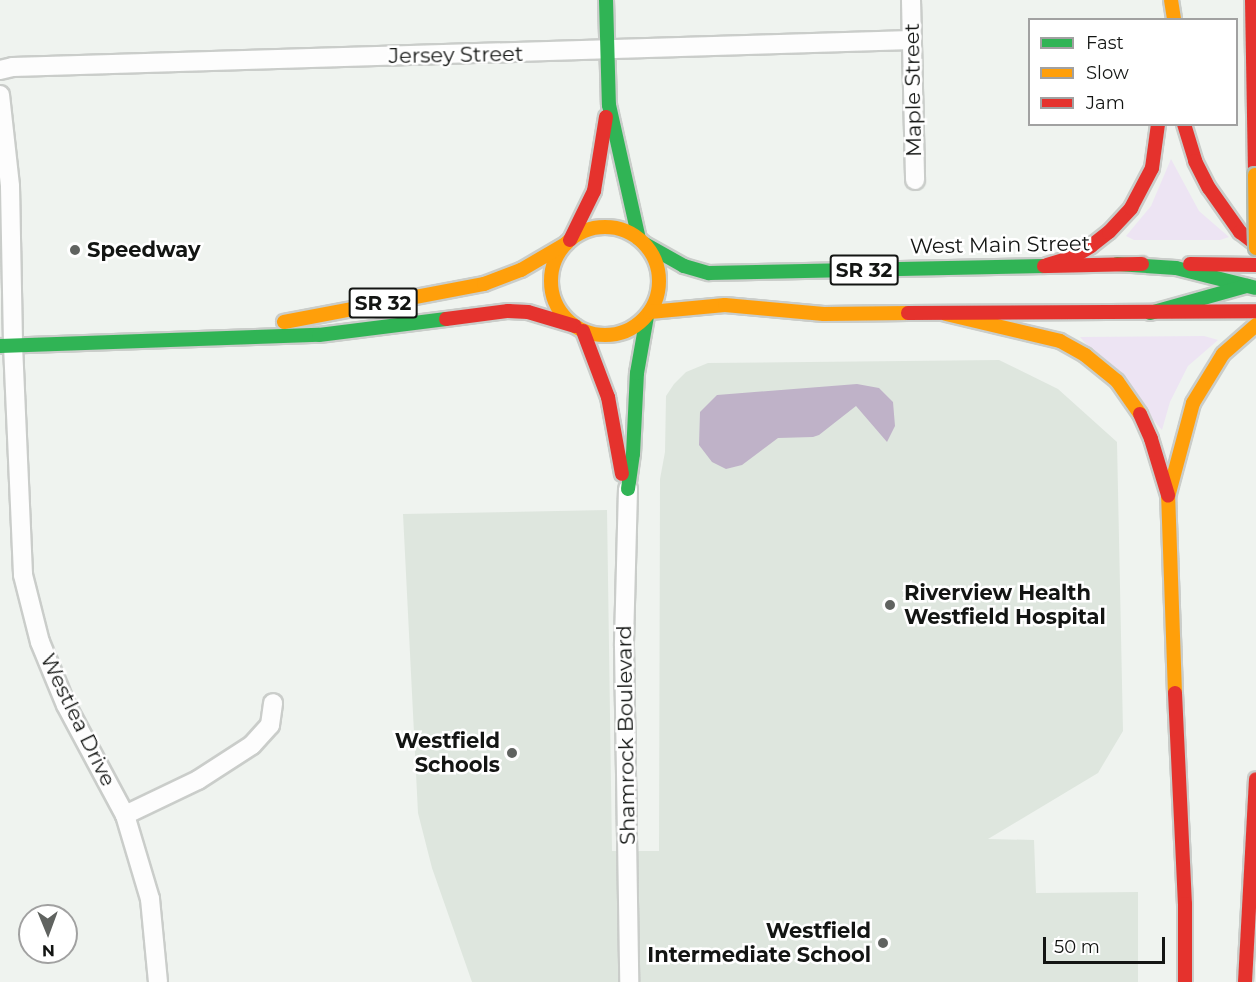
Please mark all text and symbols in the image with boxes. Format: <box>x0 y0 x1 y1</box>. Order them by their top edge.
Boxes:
legend <box>1028 18 1238 126</box>
street label: Maple Street <box>899 23 927 157</box>
text: Fast <box>1086 32 1124 54</box>
street label: Jersey Street <box>388 41 524 69</box>
text: Slow <box>1086 62 1129 84</box>
text: Jam <box>1086 92 1125 114</box>
street label: West Main Street <box>910 231 1090 259</box>
place label: Speedway <box>87 237 200 263</box>
marker: Speedway <box>68 243 82 257</box>
road number: SR 32 <box>830 253 898 287</box>
road number: SR 32 <box>348 286 418 320</box>
place label: Riverview Health Westfield Hospital <box>904 580 1106 630</box>
marker: Riverview Health Westfield Hospital <box>881 596 899 614</box>
street label: Shamrock Boulevard <box>611 625 641 845</box>
street label: Westlea Drive <box>35 650 121 790</box>
place label: Westfield Schools <box>395 728 500 778</box>
marker: Westfield Schools <box>505 746 519 760</box>
north arrow <box>18 904 78 964</box>
place label: Westfield Intermediate School <box>647 918 871 968</box>
scale bar <box>1046 925 1168 963</box>
marker: Westfield Intermediate School <box>876 936 890 950</box>
text: 50 m <box>1054 936 1100 958</box>
text: N <box>42 941 55 960</box>

